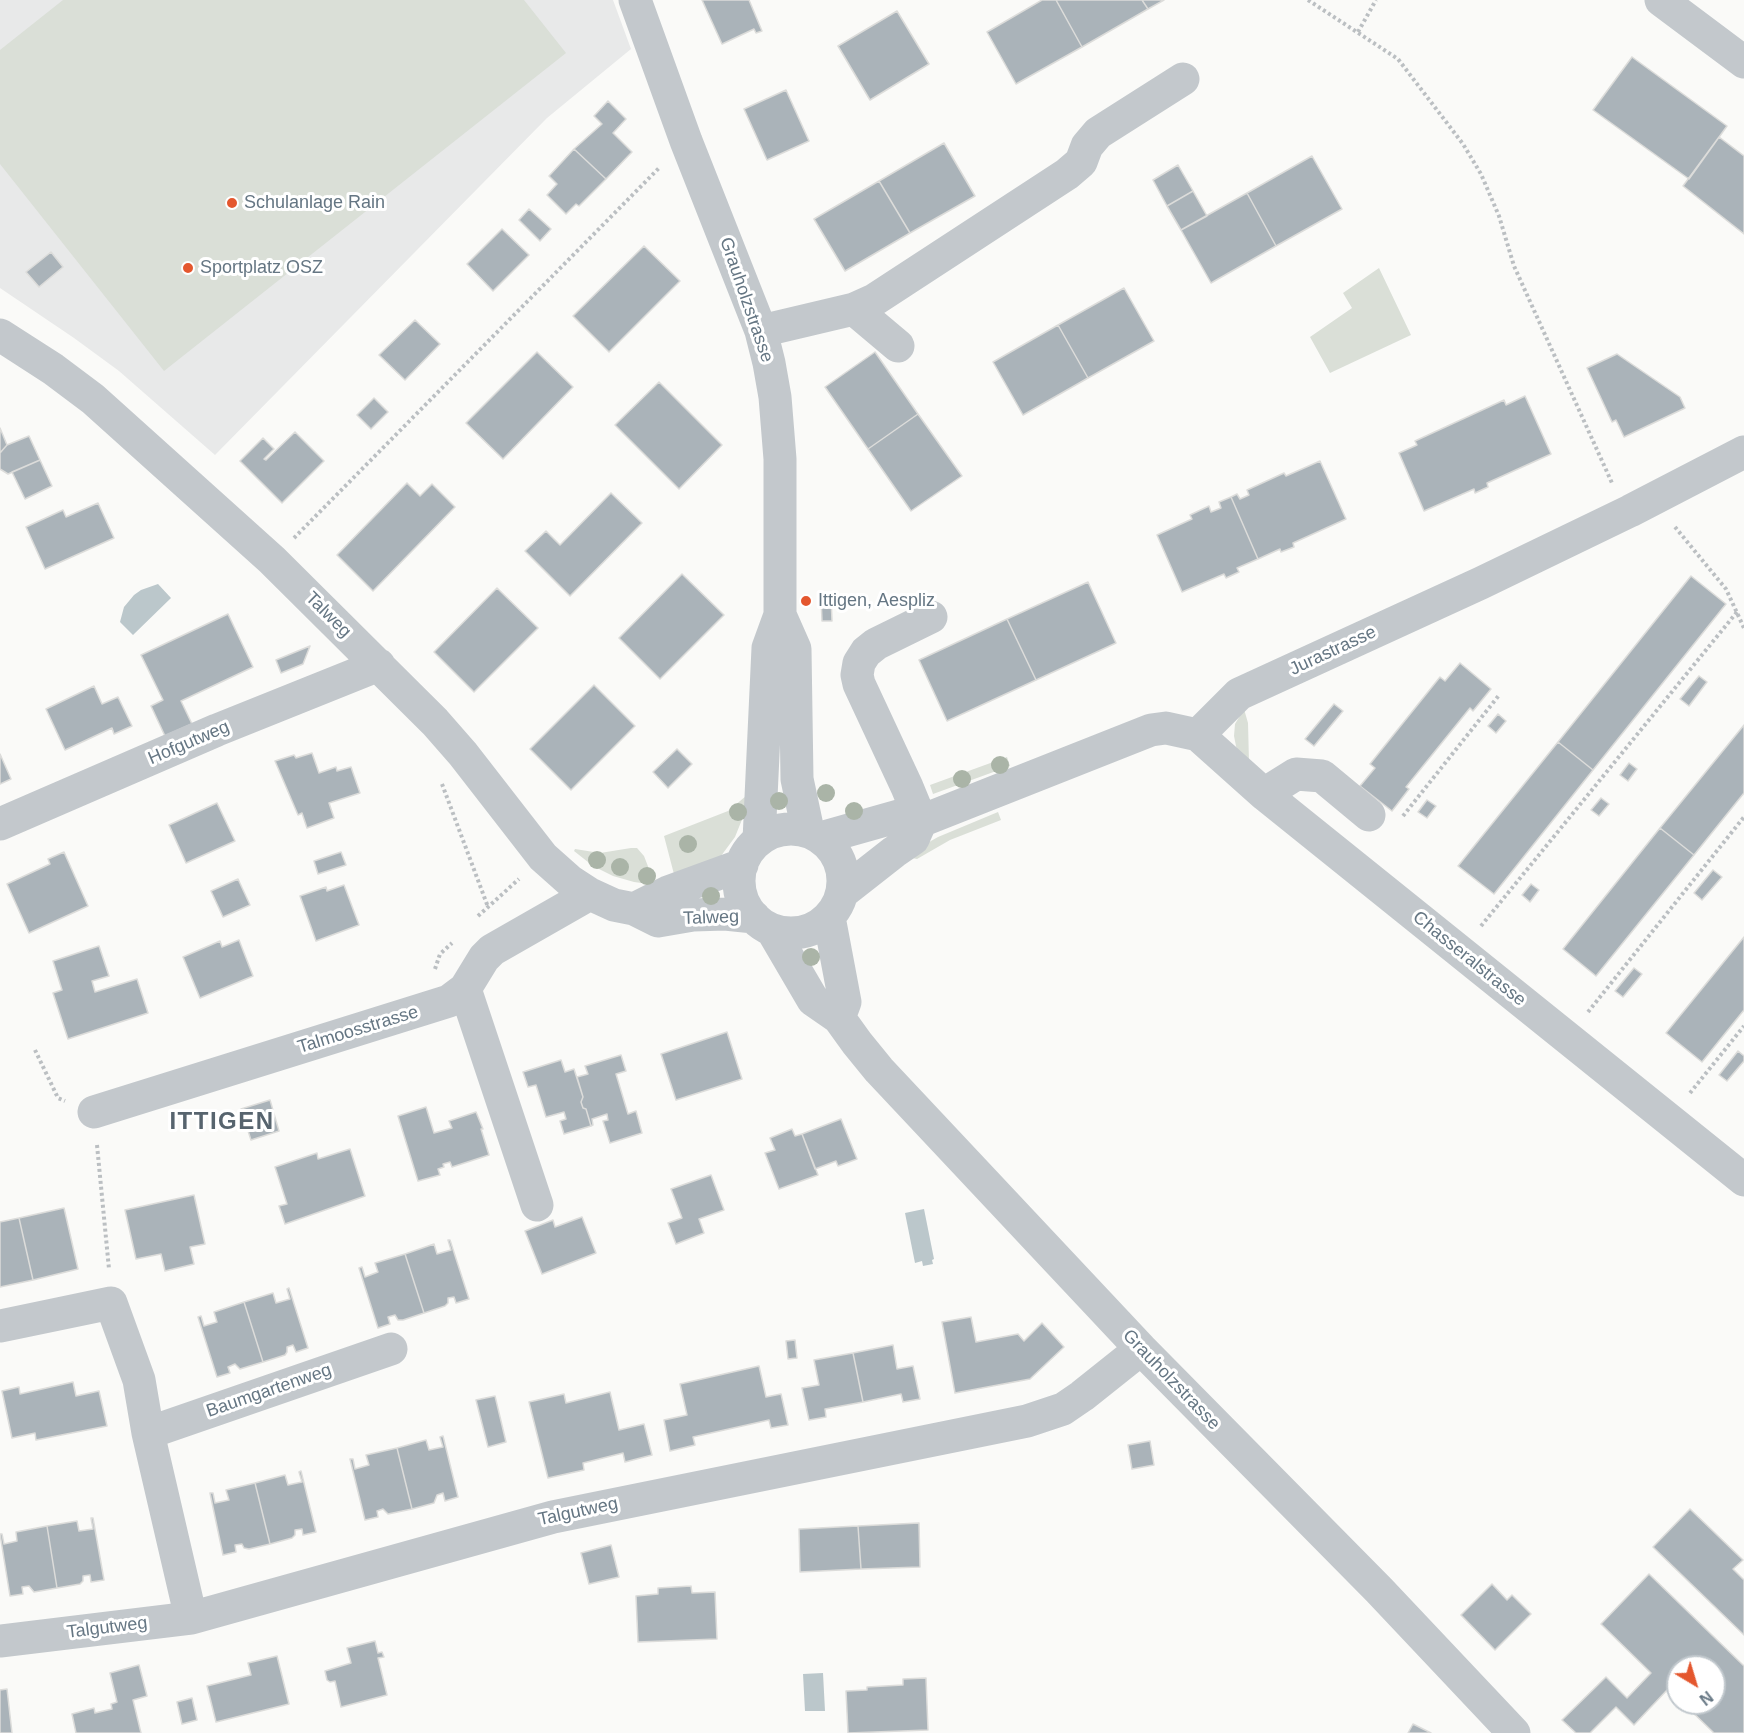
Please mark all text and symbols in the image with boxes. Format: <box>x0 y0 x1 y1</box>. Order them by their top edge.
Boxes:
place label: Schulanlage Rain <box>244 192 385 214</box>
marker: Schulanlage Rain <box>225 196 239 210</box>
street label: Grauholzstrasse <box>714 235 778 365</box>
place label: Sportplatz OSZ <box>200 257 323 279</box>
marker: Sportplatz OSZ <box>181 261 195 275</box>
street label: Talweg <box>301 588 355 642</box>
place label: Ittigen, Aespliz <box>818 590 935 612</box>
marker: Ittigen, Aespliz <box>799 594 813 608</box>
street label: Jurastrasse <box>1286 622 1380 680</box>
street label: Hofgutweg <box>145 716 233 770</box>
street label: Talweg <box>683 906 739 930</box>
street label: Chasseralstrasse <box>1408 907 1530 1011</box>
street label: Talmoosstrasse <box>295 1001 421 1059</box>
district label: ITTIGEN <box>169 1108 275 1136</box>
street label: Grauholzstrasse <box>1118 1325 1224 1435</box>
street label: Baumgartenweg <box>204 1359 334 1423</box>
street label: Talgutweg <box>536 1493 620 1531</box>
street label: Talgutweg <box>65 1612 149 1644</box>
north arrow <box>1666 1655 1726 1715</box>
text: N <box>1696 1688 1716 1708</box>

